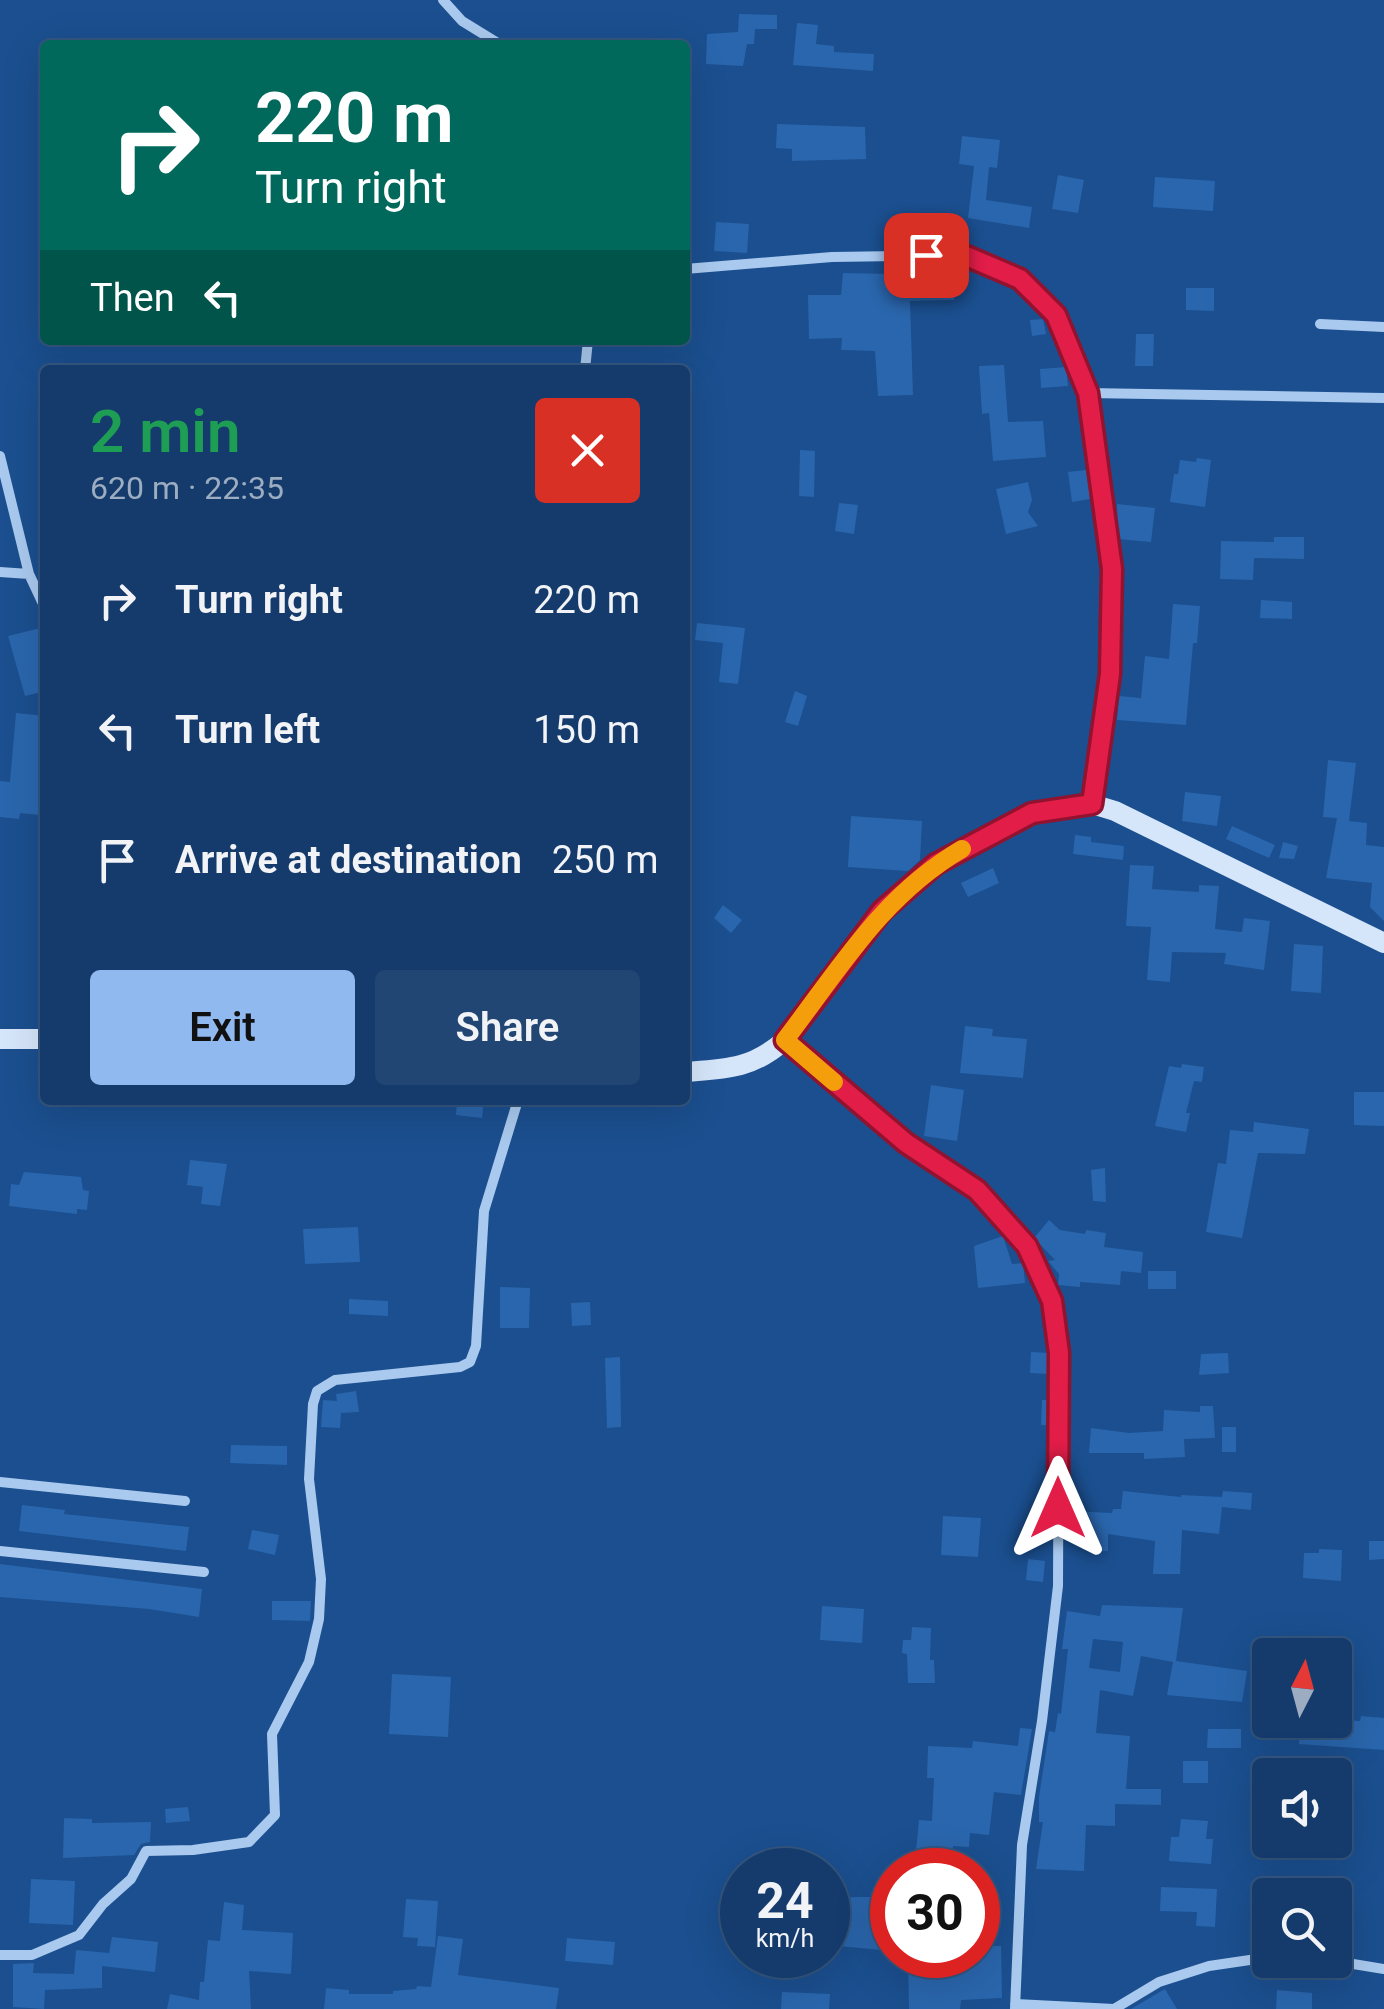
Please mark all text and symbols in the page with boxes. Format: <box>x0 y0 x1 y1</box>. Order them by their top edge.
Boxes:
text: 220 m <box>255 77 454 159</box>
icon: right <box>90 80 220 210</box>
text: Turn right <box>255 161 447 214</box>
pin <box>884 213 969 298</box>
icon: arrive <box>899 228 954 283</box>
icon: left <box>195 270 250 325</box>
text: Then <box>90 276 175 320</box>
text: 2 min <box>90 396 240 467</box>
button: close <box>535 398 640 503</box>
text: 620 m · 22:35 <box>90 469 284 507</box>
icon: right <box>90 573 145 628</box>
text: Turn right <box>175 578 343 622</box>
text: 220 m <box>533 578 640 622</box>
icon: left <box>90 703 145 758</box>
text: Turn left <box>175 708 320 752</box>
text: 150 m <box>533 708 640 752</box>
icon: arrive <box>90 833 145 888</box>
text: Arrive at destination <box>175 838 522 882</box>
text: 250 m <box>552 838 659 882</box>
button: Exit <box>90 970 355 1085</box>
button: Share <box>375 970 640 1085</box>
position arrow <box>1006 1456 1110 1560</box>
north arrow <box>1252 1638 1352 1738</box>
map controls <box>1252 1638 1352 1978</box>
button: sound <box>1252 1758 1352 1858</box>
speed limit sign: 30 <box>870 1848 1000 1978</box>
text: 24 <box>756 1872 814 1930</box>
button: search <box>1252 1878 1352 1978</box>
text: km/h <box>756 1924 814 1953</box>

